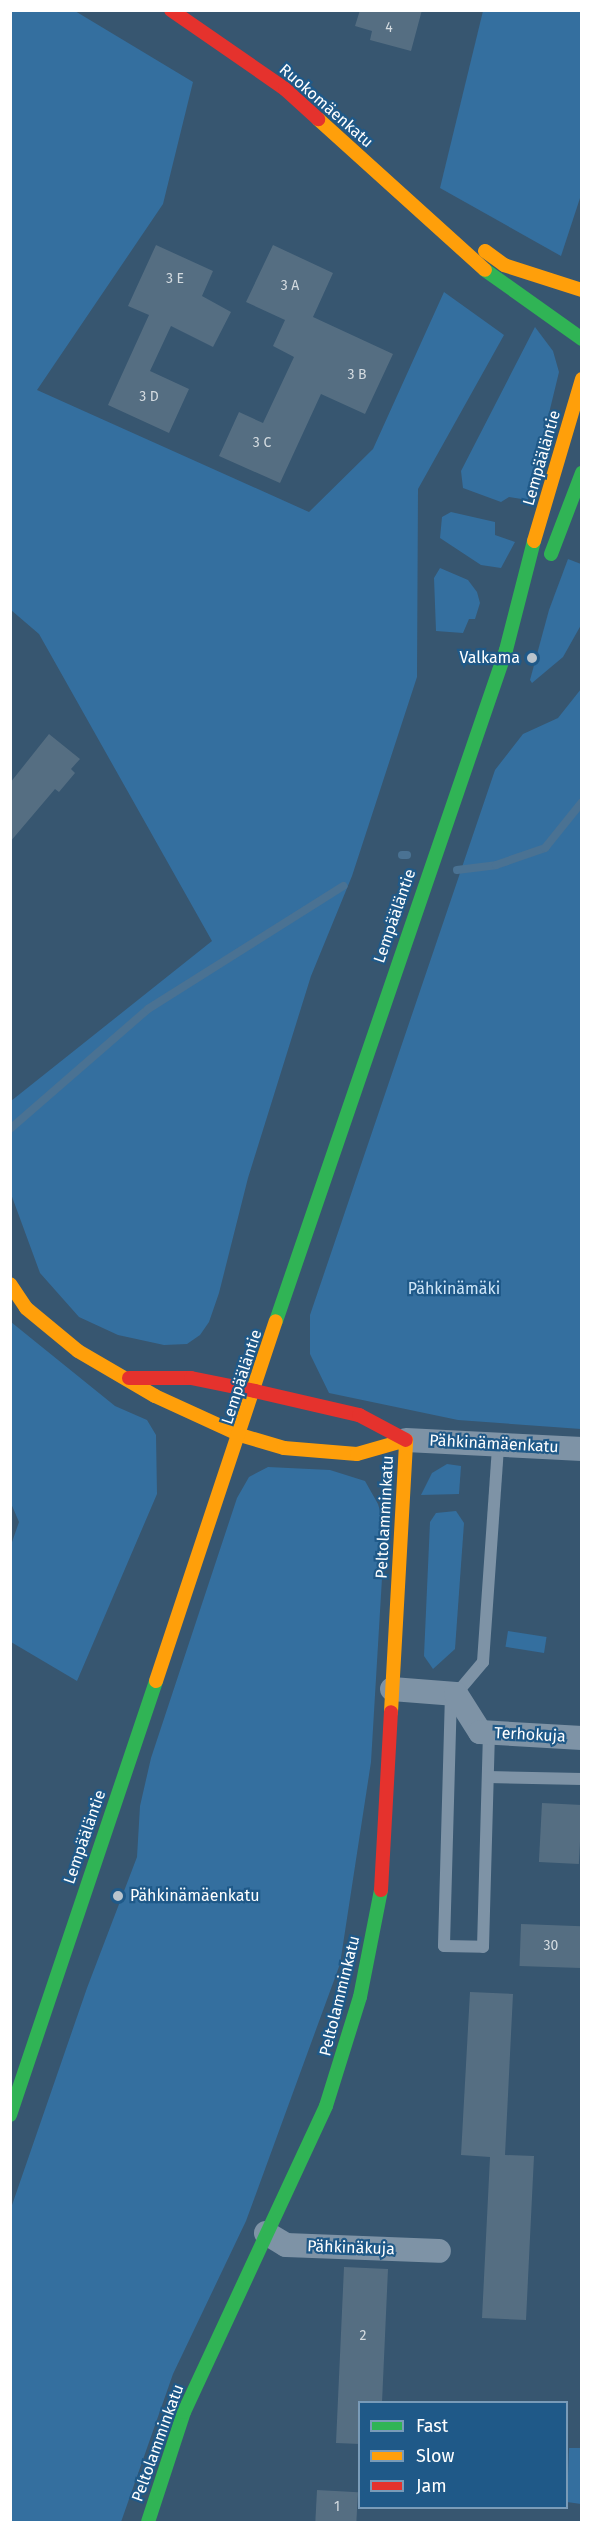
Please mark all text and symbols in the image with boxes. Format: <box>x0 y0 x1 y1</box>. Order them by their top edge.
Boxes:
house number: 4 <box>385 20 393 36</box>
street label: Ruokomäenkatu <box>275 60 377 152</box>
house number: 3 E <box>166 271 184 287</box>
house number: 3 A <box>281 278 299 294</box>
house number: 3 B <box>347 367 367 383</box>
house number: 3 D <box>139 389 159 405</box>
street label: Lempääläntie <box>519 408 565 508</box>
house number: 3 C <box>253 435 271 451</box>
place label: Valkama <box>459 648 520 668</box>
marker: Valkama <box>525 651 539 665</box>
street label: Lempääläntie <box>370 866 420 966</box>
park label: Pähkinämäki <box>408 1279 500 1299</box>
street label: Lempääläntie <box>218 1327 266 1427</box>
street label: Pähkinämäenkatu <box>429 1431 559 1457</box>
street label: Peltolamminkatu <box>372 1455 398 1579</box>
street label: Terhokuja <box>494 1724 566 1746</box>
street label: Lempääläntie <box>60 1787 110 1887</box>
place label: Pähkinämäenkatu <box>130 1886 260 1906</box>
marker: Pähkinämäenkatu <box>111 1889 125 1903</box>
street label: Peltolamminkatu <box>316 1934 364 2058</box>
house number: 30 <box>544 1938 558 1954</box>
street label: Pähkinäkuja <box>307 2237 395 2259</box>
house number: 2 <box>360 2328 366 2344</box>
street label: Peltolamminkatu <box>128 2382 188 2504</box>
legend <box>358 2401 568 2509</box>
text: Fast <box>416 2415 448 2437</box>
text: Slow <box>416 2445 454 2467</box>
text: Jam <box>416 2475 447 2497</box>
house number: 1 <box>334 2499 340 2515</box>

